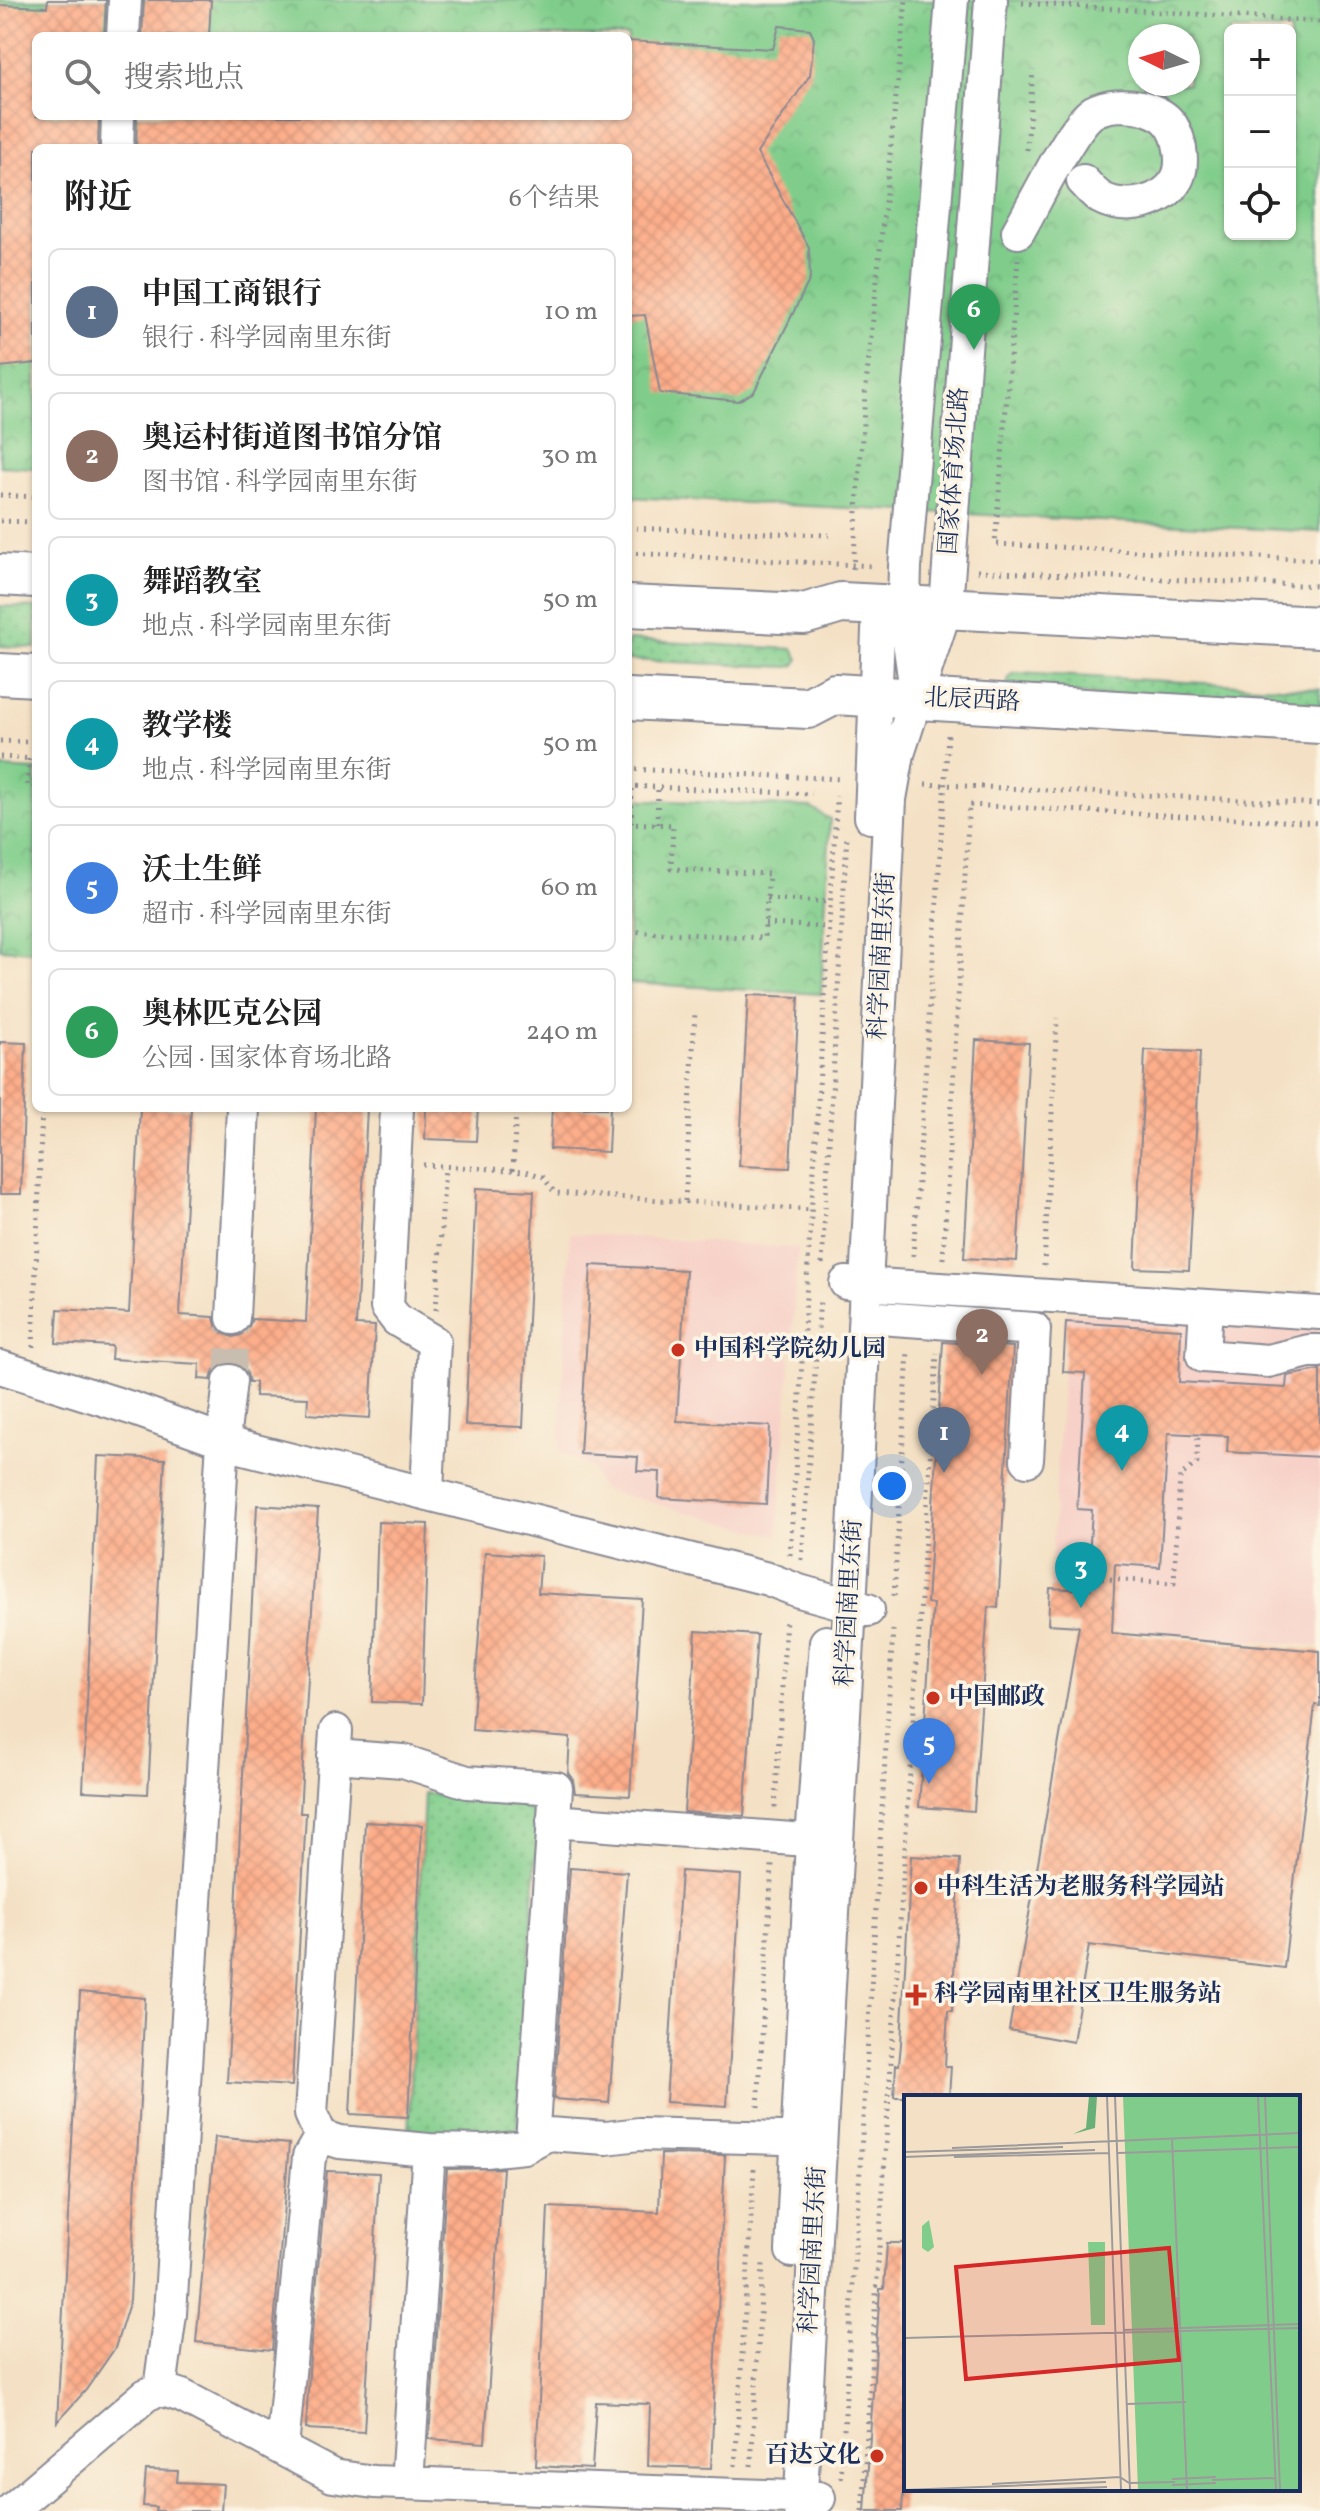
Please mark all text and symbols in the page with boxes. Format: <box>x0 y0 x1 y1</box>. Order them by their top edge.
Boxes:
north arrow <box>1128 24 1200 96</box>
map controls <box>1224 24 1296 240</box>
button: + <box>1224 24 1296 96</box>
search box <box>32 32 632 120</box>
icon: search <box>60 54 104 98</box>
text: 搜索地点 <box>124 58 244 100</box>
button: − <box>1224 96 1296 168</box>
button: locate <box>1224 168 1296 240</box>
text: 附近 <box>64 176 132 223</box>
text: 6个结果 <box>509 181 600 217</box>
text: 中国工商银行 <box>142 274 322 316</box>
pin: 6 <box>948 284 1000 350</box>
text: 1 <box>87 294 97 330</box>
text: 10 m <box>544 294 598 330</box>
text: 银行 · 科学园南里东街 <box>142 321 392 357</box>
street label: 国家体育场北路 <box>932 386 978 556</box>
text: 奥运村街道图书馆分馆 <box>142 418 442 460</box>
text: 2 <box>85 438 99 474</box>
text: 30 m <box>541 438 598 474</box>
text: 图书馆 · 科学园南里东街 <box>142 465 418 501</box>
text: 舞蹈教室 <box>142 562 262 604</box>
text: 3 <box>85 582 99 618</box>
text: 50 m <box>542 582 598 618</box>
text: 地点 · 科学园南里东街 <box>142 609 392 645</box>
street label: 北辰西路 <box>923 682 1021 720</box>
text: 教学楼 <box>142 706 232 748</box>
text: 4 <box>84 726 100 762</box>
text: 50 m <box>542 726 598 762</box>
text: 地点 · 科学园南里东街 <box>142 753 392 789</box>
text: 沃土生鲜 <box>142 850 262 892</box>
text: 5 <box>86 870 98 906</box>
text: 60 m <box>541 870 598 906</box>
street label: 科学园南里东街 <box>862 871 904 1041</box>
text: 超市 · 科学园南里东街 <box>142 897 392 933</box>
text: 奥林匹克公园 <box>142 994 322 1036</box>
text: 6 <box>85 1014 99 1050</box>
text: 240 m <box>526 1014 598 1050</box>
text: 公园 · 国家体育场北路 <box>142 1041 392 1077</box>
pin: 2 <box>956 1309 1008 1375</box>
place label: 中国科学院幼儿园 <box>694 1333 886 1367</box>
marker: 中国科学院幼儿园 <box>669 1341 687 1359</box>
pin: 4 <box>1096 1405 1148 1471</box>
pin: 1 <box>918 1407 970 1473</box>
your location <box>872 1466 912 1506</box>
street label: 科学园南里东街 <box>829 1518 871 1688</box>
pin: 3 <box>1055 1542 1107 1608</box>
place label: 中国邮政 <box>949 1681 1045 1715</box>
marker: 中国邮政 <box>924 1689 942 1707</box>
pin: 5 <box>903 1718 955 1784</box>
place label: 中科生活为老服务科学园站 <box>937 1871 1225 1905</box>
marker: 中科生活为老服务科学园站 <box>912 1879 930 1897</box>
place label: 科学园南里社区卫生服务站 <box>934 1978 1222 2012</box>
marker: 科学园南里社区卫生服务站 <box>905 1984 927 2006</box>
inset map <box>904 2095 1300 2491</box>
street label: 科学园南里东街 <box>793 2165 835 2335</box>
place label: 百达文化 <box>765 2439 861 2473</box>
marker: 百达文化 <box>868 2447 886 2465</box>

